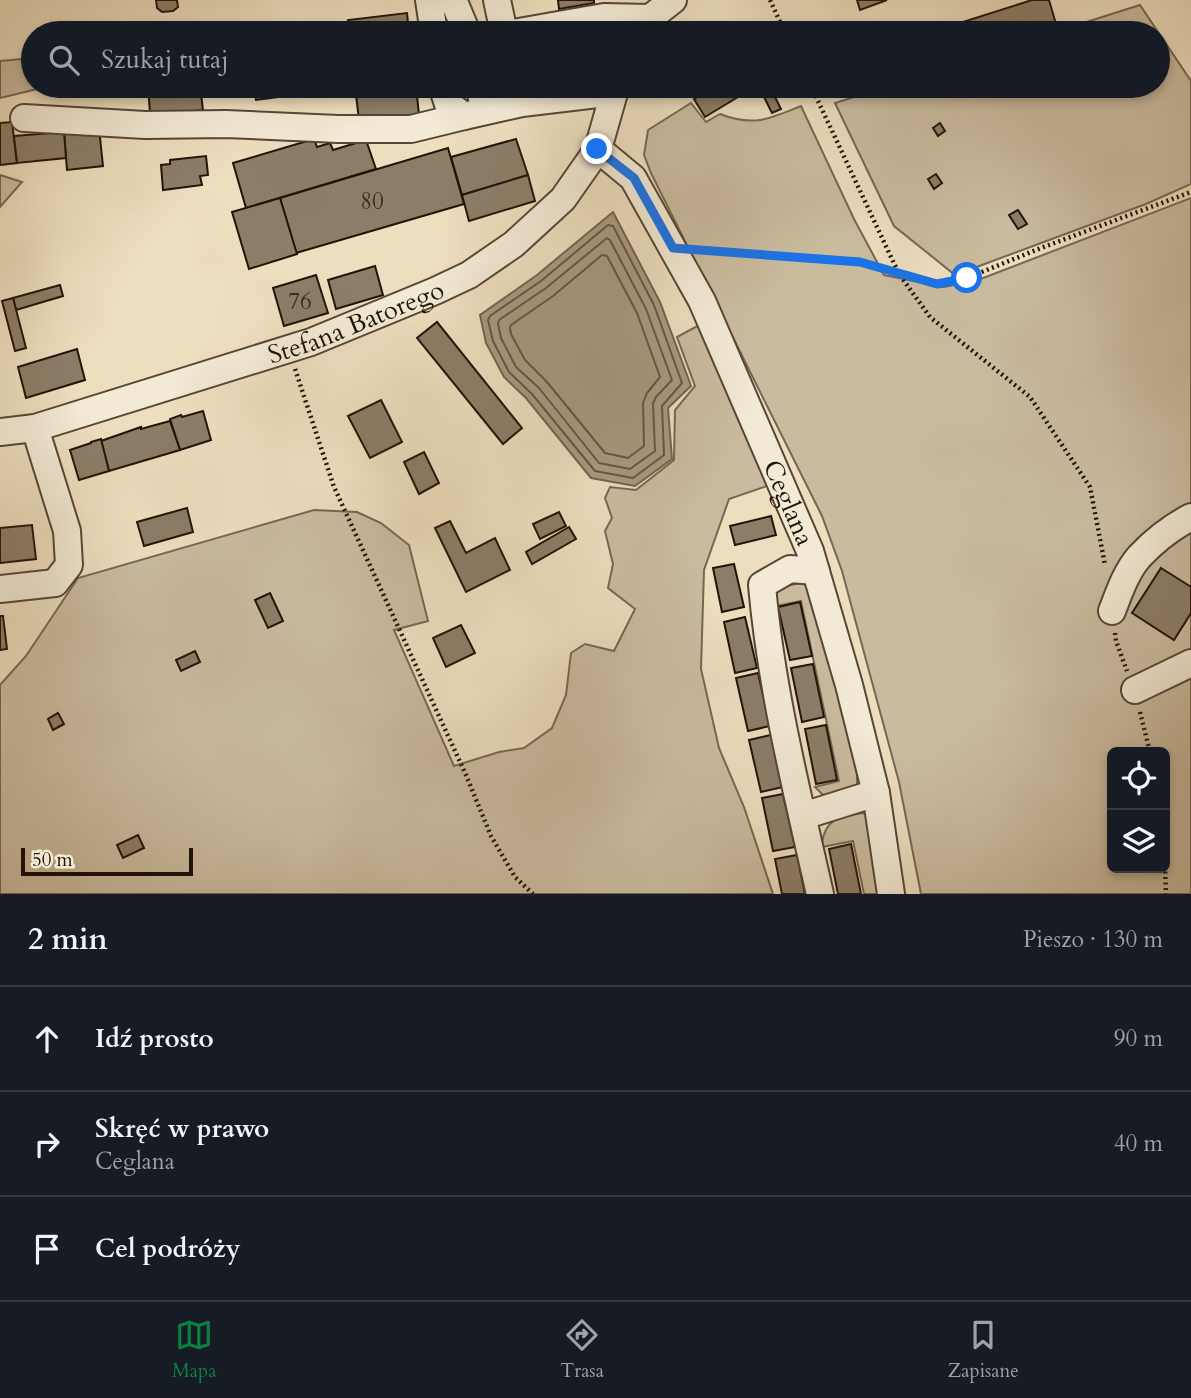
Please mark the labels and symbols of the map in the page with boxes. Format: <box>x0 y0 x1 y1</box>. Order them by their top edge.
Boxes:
route end <box>581 133 612 164</box>
house number: 80 <box>360 186 384 217</box>
route start <box>951 262 982 293</box>
street label: Stefana Batorego <box>263 272 450 372</box>
house number: 76 <box>288 286 312 317</box>
street label: Ceglana <box>755 454 823 551</box>
scale bar <box>21 845 192 877</box>

